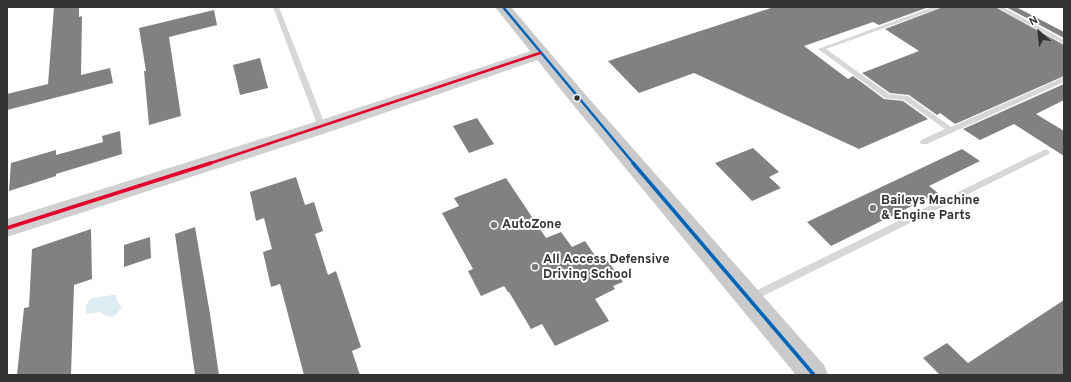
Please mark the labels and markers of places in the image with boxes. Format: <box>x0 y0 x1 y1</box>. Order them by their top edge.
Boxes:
unlabelled marker <box>572 93 582 103</box>
place label: Baileys Machine & Engine Parts <box>881 193 980 224</box>
marker: Baileys Machine & Engine Parts <box>868 203 878 213</box>
place label: AutoZone <box>502 217 562 233</box>
marker: AutoZone <box>489 220 499 230</box>
place label: All Access Defensive Driving School <box>543 252 669 283</box>
marker: All Access Defensive Driving School <box>530 262 540 272</box>

